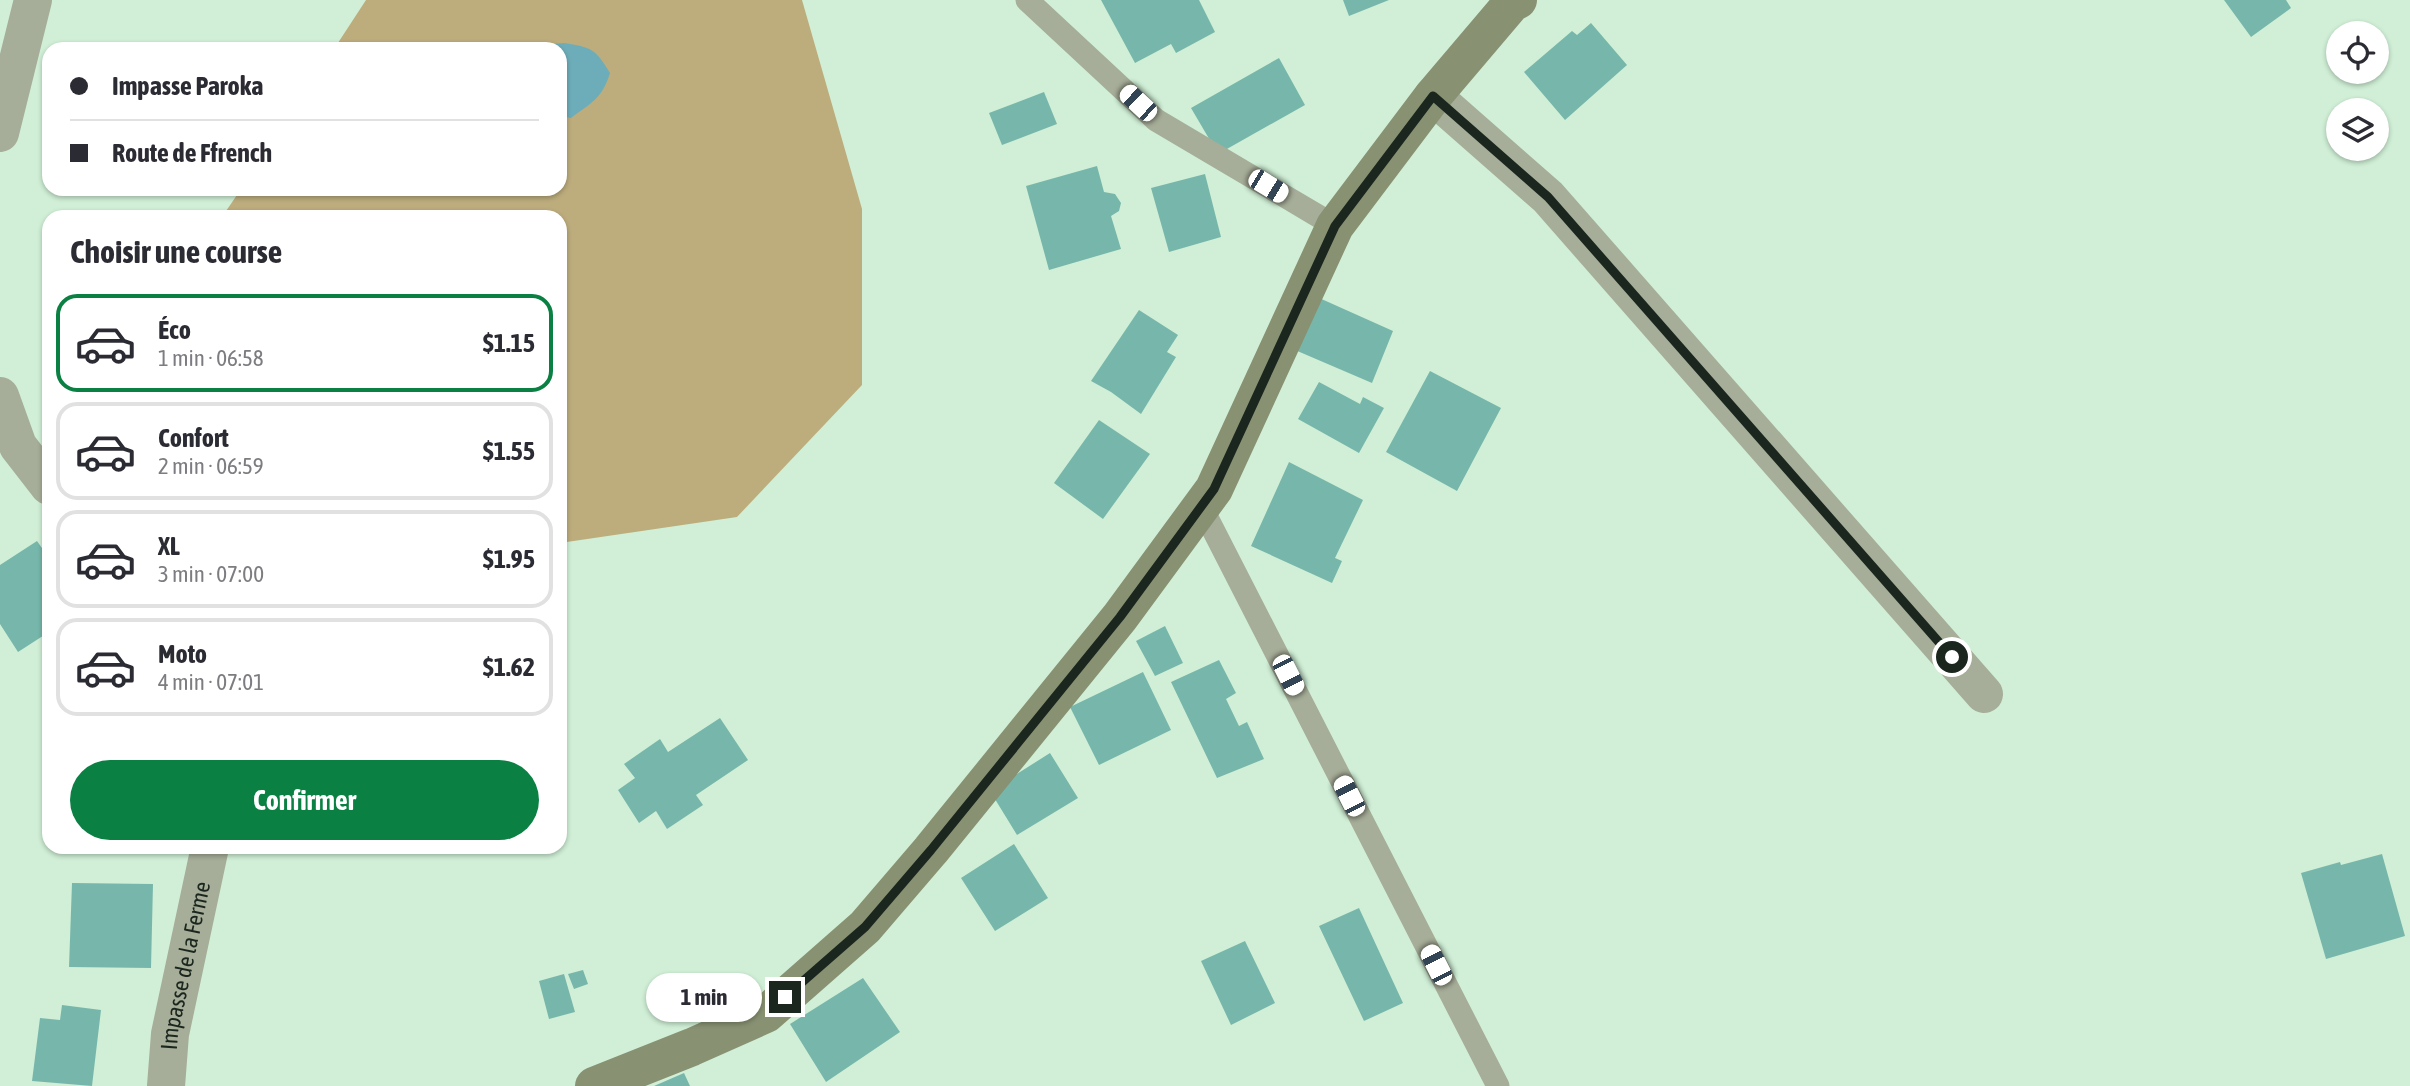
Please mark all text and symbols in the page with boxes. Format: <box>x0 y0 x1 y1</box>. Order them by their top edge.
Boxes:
map controls <box>2326 21 2389 161</box>
button: locate <box>2326 21 2389 84</box>
text: Impasse Paroka <box>112 71 263 101</box>
car <box>1116 81 1161 125</box>
button: layers <box>2326 98 2389 161</box>
text: Route de Ffrench <box>112 138 272 168</box>
car <box>1245 166 1292 206</box>
text: Choisir une course <box>70 233 282 270</box>
icon: car <box>74 312 137 375</box>
text: Éco <box>158 315 191 345</box>
text: $1.15 <box>483 328 535 358</box>
text: 1 min · 06:58 <box>158 345 264 371</box>
icon: car <box>74 420 137 483</box>
text: Confort <box>158 423 229 453</box>
text: $1.55 <box>483 436 535 466</box>
text: 2 min · 06:59 <box>158 453 264 479</box>
icon: car <box>74 528 137 591</box>
text: XL <box>158 531 180 561</box>
text: $1.95 <box>483 544 535 574</box>
text: 3 min · 07:00 <box>158 561 264 587</box>
icon: car <box>74 636 137 699</box>
text: Moto <box>158 639 207 669</box>
route start <box>1936 641 1968 673</box>
text: $1.62 <box>483 652 535 682</box>
car <box>1270 652 1307 698</box>
text: 4 min · 07:01 <box>158 669 264 695</box>
button: Confirmer <box>70 760 539 840</box>
car <box>1331 773 1368 819</box>
street label: Impasse de la Ferme <box>156 879 215 1051</box>
car <box>1418 942 1455 988</box>
callout: 1 min <box>645 972 760 1021</box>
route end <box>769 981 801 1013</box>
text: 1 min <box>681 984 727 1010</box>

